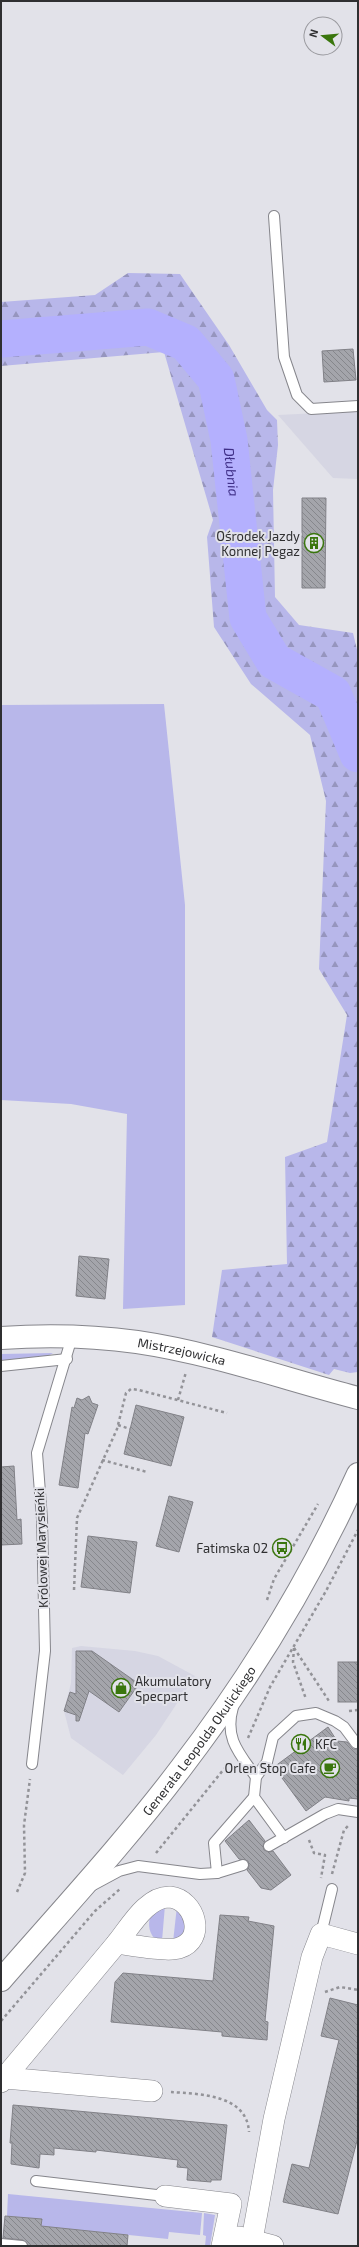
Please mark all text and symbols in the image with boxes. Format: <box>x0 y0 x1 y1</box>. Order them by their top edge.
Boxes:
north arrow <box>303 16 343 56</box>
text: N <box>306 27 320 39</box>
water label: Dłubnia <box>221 447 243 497</box>
place label: Ośrodek Jazdy Konnej Pegaz <box>216 528 300 559</box>
building icon: Ośrodek Jazdy Konnej Pegaz <box>303 532 325 554</box>
street label: Mistrzejowicka <box>137 1334 228 1369</box>
street label: Królowej Marysieńki <box>31 1488 51 1608</box>
bus stop icon: Fatimska 02 <box>271 1537 293 1559</box>
place label: Fatimska 02 <box>196 1540 268 1556</box>
street label: Generała Leopolda Okulickiego <box>139 1663 259 1819</box>
place label: Akumulatory Specpart <box>135 1673 211 1704</box>
shop icon: Akumulatory Specpart <box>110 1677 132 1699</box>
restaurant icon: KFC <box>290 1733 312 1755</box>
place label: KFC <box>315 1736 337 1752</box>
cafe icon: Orlen Stop Cafe <box>319 1757 341 1779</box>
place label: Orlen Stop Cafe <box>224 1760 316 1776</box>

